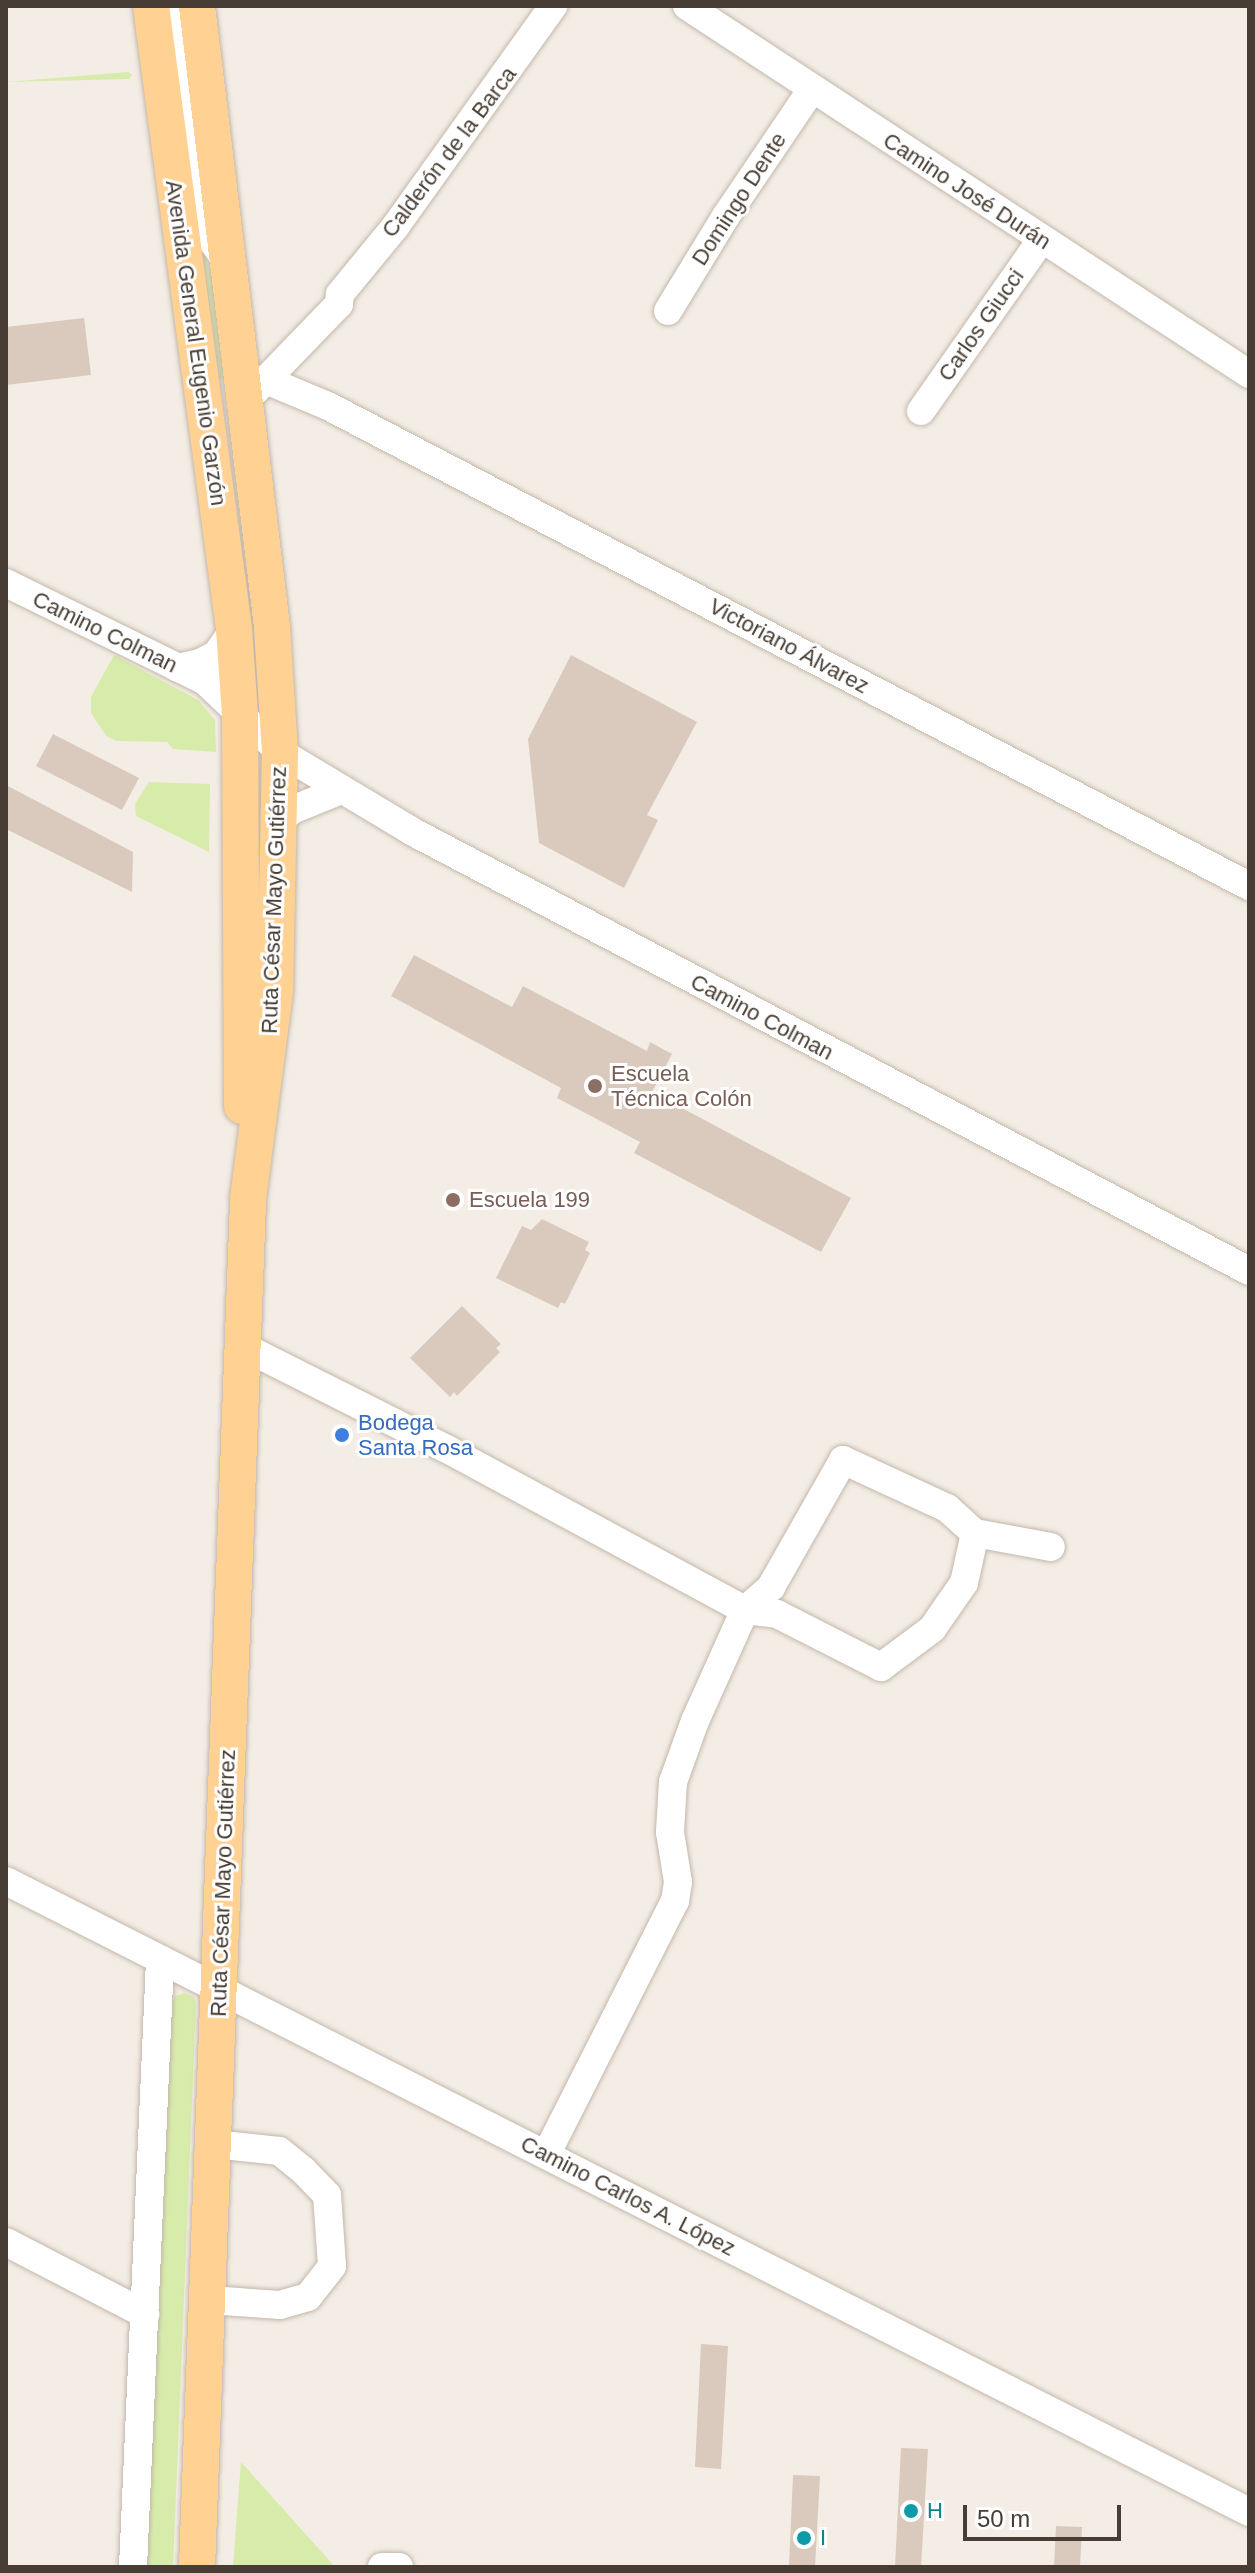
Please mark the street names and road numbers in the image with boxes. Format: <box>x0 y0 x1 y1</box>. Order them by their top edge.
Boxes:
street label: Calderón de la Barca <box>376 62 522 242</box>
street label: Camino José Durán <box>878 127 1056 255</box>
street label: Domingo Dente <box>686 128 792 270</box>
street label: Avenida General Eugenio Garzón <box>160 178 232 508</box>
street label: Carlos Giucci <box>933 264 1029 386</box>
street label: Camino Colman <box>28 586 182 678</box>
street label: Victoriano Álvarez <box>705 593 873 699</box>
street label: Ruta César Mayo Gutiérrez <box>256 766 292 1034</box>
street label: Camino Colman <box>686 968 838 1066</box>
street label: Ruta César Mayo Gutiérrez <box>205 1749 241 2017</box>
street label: Camino Carlos A. López <box>516 2130 740 2262</box>

